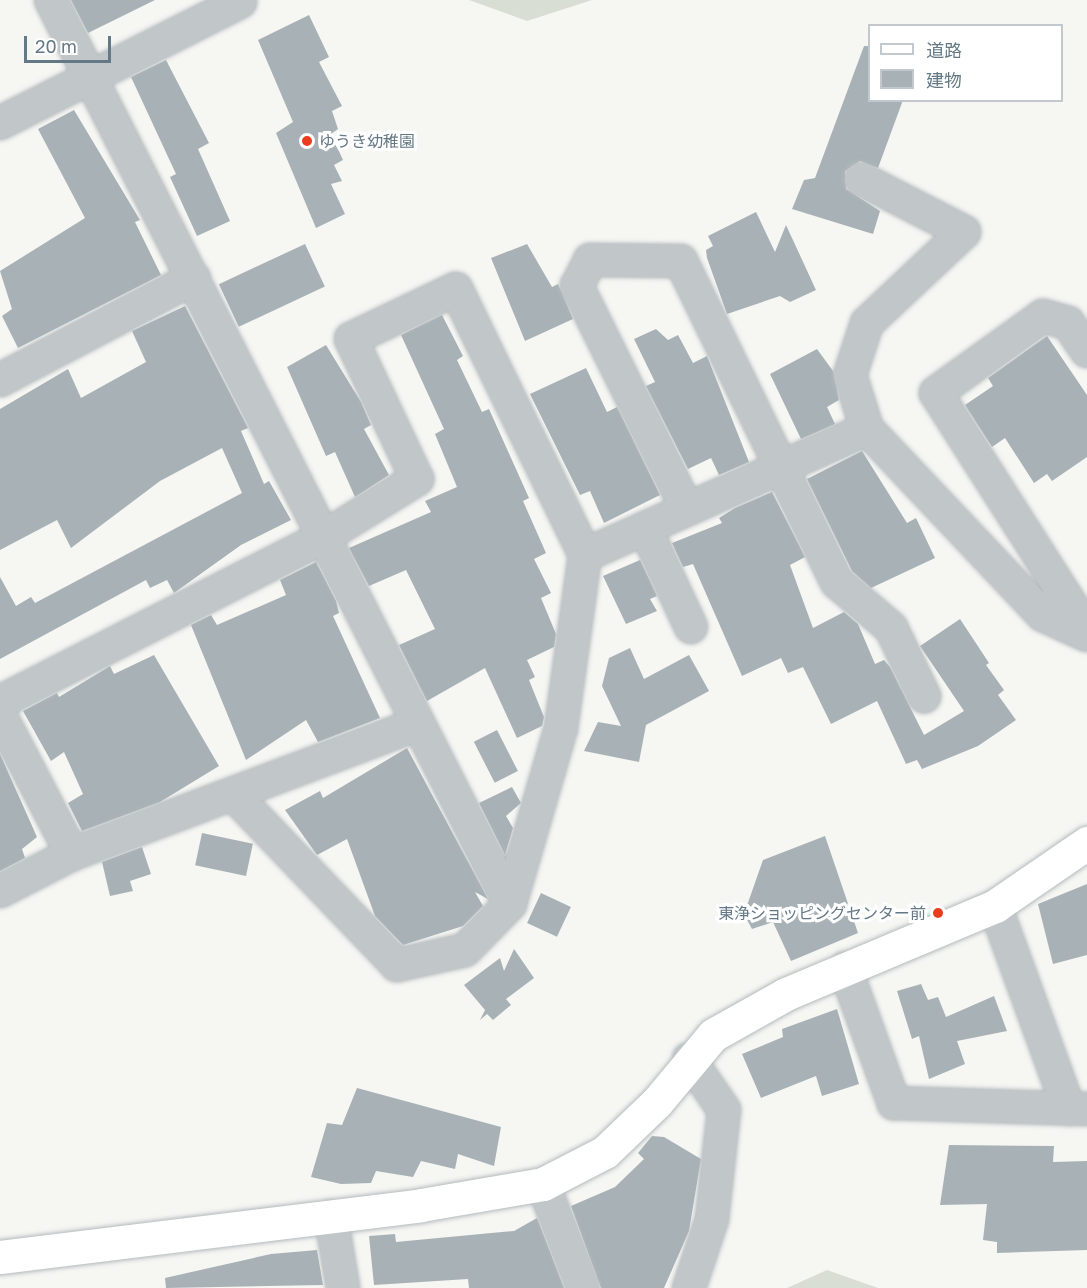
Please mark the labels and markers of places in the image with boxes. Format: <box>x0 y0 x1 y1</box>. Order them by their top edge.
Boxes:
place label: ゆうき幼稚園 <box>319 131 415 151</box>
marker: ゆうき幼稚園 <box>300 134 314 148</box>
place label: 東浄ショッピングセンター前 <box>718 903 926 923</box>
marker: 東浄ショッピングセンター前 <box>931 906 945 920</box>

